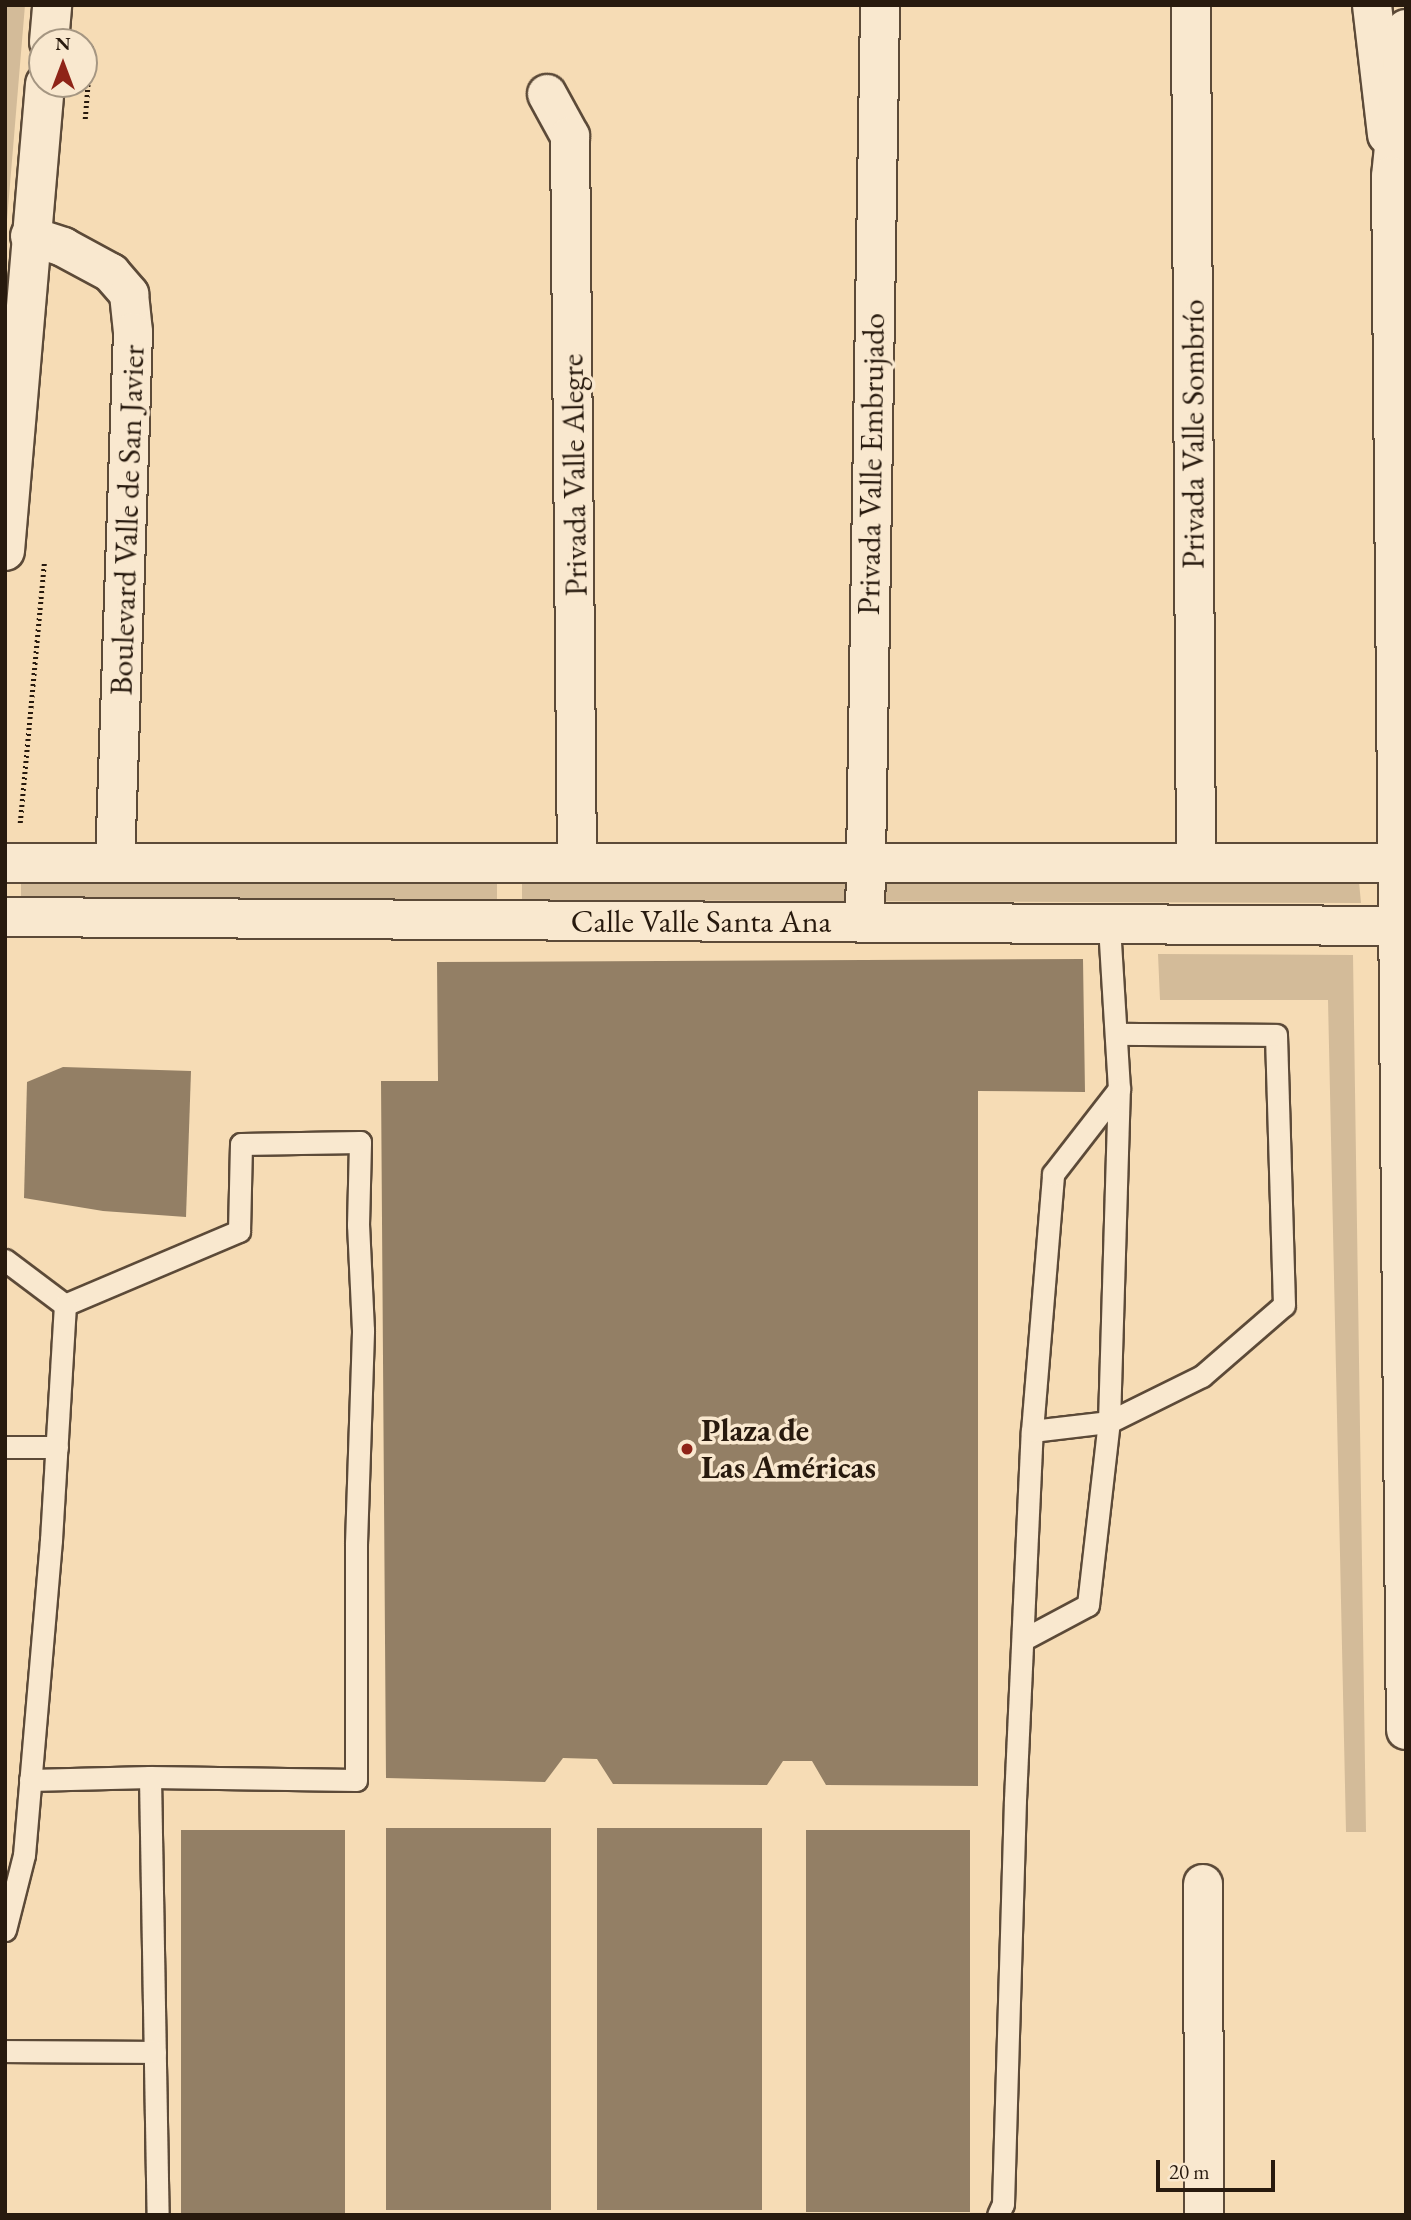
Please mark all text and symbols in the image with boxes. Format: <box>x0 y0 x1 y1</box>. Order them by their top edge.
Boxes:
north arrow <box>28 28 98 98</box>
text: N <box>55 31 71 56</box>
street label: Privada Valle Sombrío <box>1174 299 1212 569</box>
street label: Privada Valle Embrujado <box>849 313 893 615</box>
street label: Boulevard Valle de San Javier <box>102 344 152 696</box>
street label: Privada Valle Alegre <box>553 353 595 597</box>
street label: Calle Valle Santa Ana <box>571 902 831 940</box>
place label: Plaza de Las Américas <box>701 1412 876 1487</box>
marker: Plaza de Las Américas <box>679 1441 695 1457</box>
scale bar <box>1159 2146 1278 2190</box>
text: 20 m <box>1169 2158 1210 2185</box>

